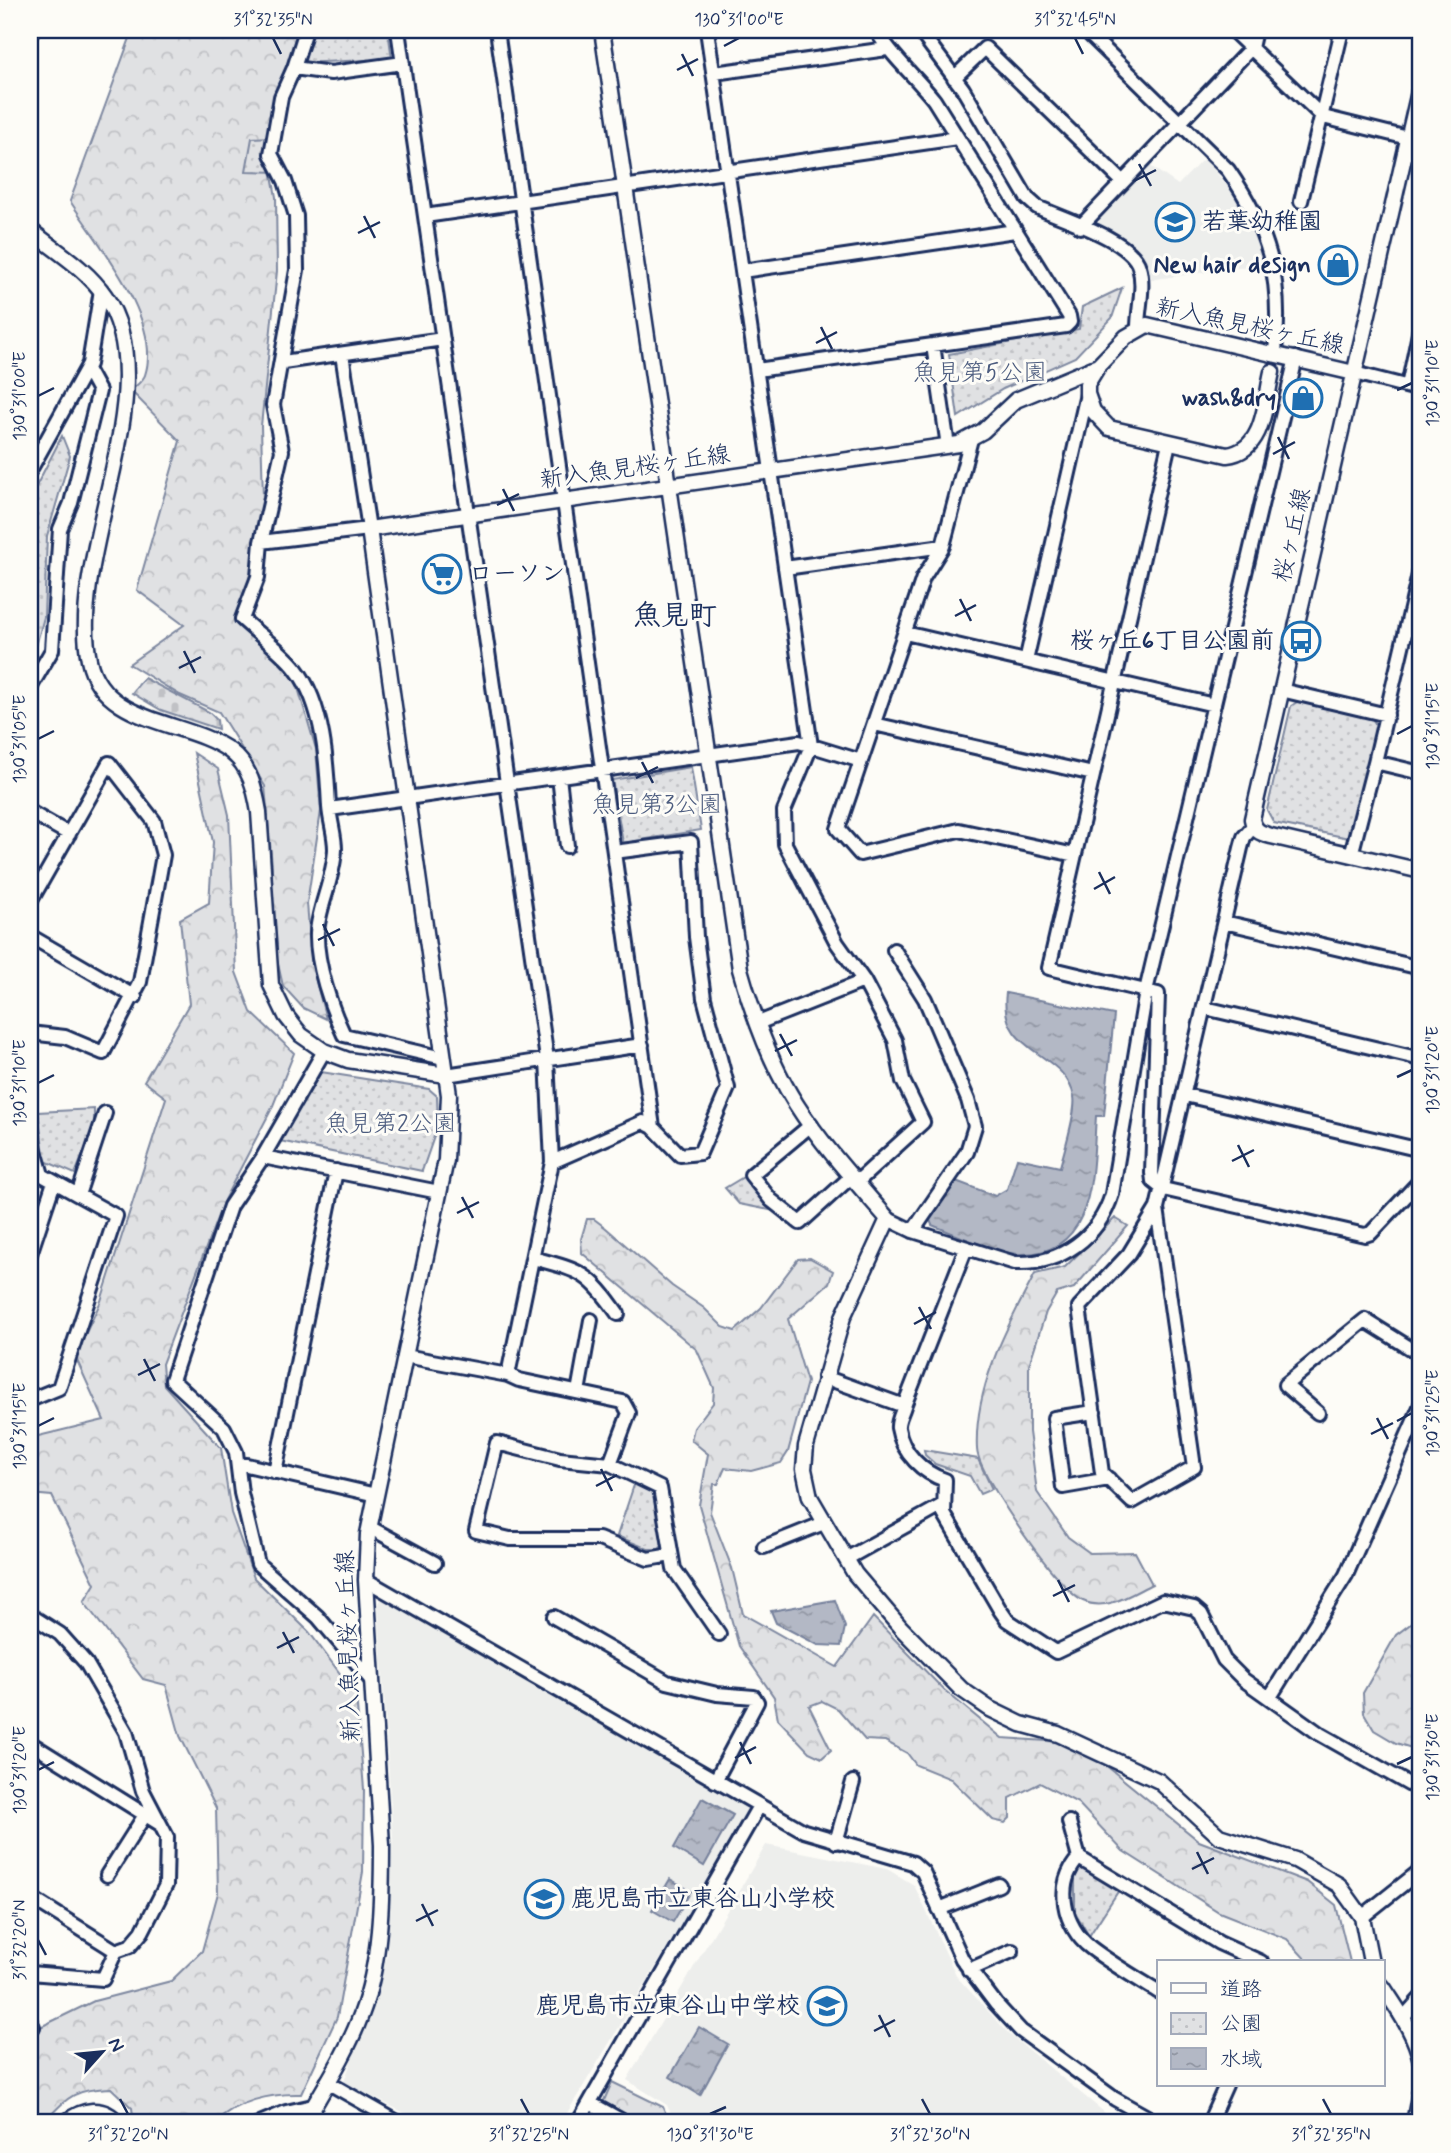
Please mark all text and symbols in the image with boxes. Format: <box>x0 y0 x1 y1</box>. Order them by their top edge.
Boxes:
text: 31°32'35"N <box>233 8 313 32</box>
text: 130°31'00"E <box>694 8 784 32</box>
text: 31°32'45"N <box>1034 8 1116 32</box>
school or university icon: 若葉幼稚園 <box>1154 201 1196 243</box>
place label: 若葉幼稚園 <box>1202 207 1322 238</box>
shop icon: New hair design <box>1317 244 1359 286</box>
place label: New hair design <box>1154 250 1311 282</box>
street label: 新入魚見桜ヶ丘線 <box>1153 292 1347 362</box>
text: 130°31'10"E <box>1421 339 1445 427</box>
text: 130°31'00"E <box>8 351 32 441</box>
park label: 魚見第5公園 <box>913 358 1047 389</box>
shop icon: wash&dry <box>1282 377 1324 419</box>
place label: wash&dry <box>1181 383 1276 414</box>
street label: 新入魚見桜ヶ丘線 <box>538 439 732 497</box>
street label: 桜ヶ丘線 <box>1267 485 1319 585</box>
supermarket icon: ローソン <box>421 553 463 595</box>
place label: ローソン <box>469 559 565 590</box>
district label: 魚見町 <box>633 598 717 635</box>
bus stop icon: 桜ヶ丘6丁目公園前 <box>1280 620 1322 662</box>
place label: 桜ヶ丘6丁目公園前 <box>1070 626 1274 657</box>
text: 130°31'15"E <box>1421 683 1445 769</box>
text: 130°31'05"E <box>8 695 32 783</box>
park label: 魚見第3公園 <box>592 790 722 821</box>
text: 130°31'20"E <box>1421 1026 1445 1114</box>
text: 130°31'10"E <box>8 1039 32 1127</box>
park label: 魚見第2公園 <box>325 1109 457 1140</box>
text: 130°31'25"E <box>1421 1369 1445 1457</box>
text: 130°31'15"E <box>8 1383 32 1469</box>
street label: 新入魚見桜ヶ丘線 <box>330 1550 368 1742</box>
text: 130°31'30"E <box>1421 1713 1445 1801</box>
text: 130°31'20"E <box>8 1726 32 1814</box>
school or university icon: 鹿児島市立東谷山小学校 <box>523 1878 565 1920</box>
place label: 鹿児島市立東谷山小学校 <box>571 1884 835 1915</box>
text: 31°32'20"N <box>8 1899 32 1981</box>
legend <box>1157 1960 1384 2086</box>
text: 道路 <box>1220 1976 1262 2004</box>
school or university icon: 鹿児島市立東谷山中学校 <box>806 1985 848 2027</box>
place label: 鹿児島市立東谷山中学校 <box>536 1991 800 2022</box>
text: 公園 <box>1220 2010 1262 2038</box>
north arrow <box>66 2016 136 2086</box>
text: N <box>102 2034 130 2056</box>
text: 水域 <box>1220 2046 1262 2074</box>
text: 31°32'20"N <box>87 2123 169 2147</box>
text: 31°32'25"N <box>489 2123 569 2147</box>
text: 130°31'30"E <box>666 2123 754 2147</box>
text: 31°32'30"N <box>890 2123 970 2147</box>
text: 31°32'35"N <box>1291 2123 1371 2147</box>

